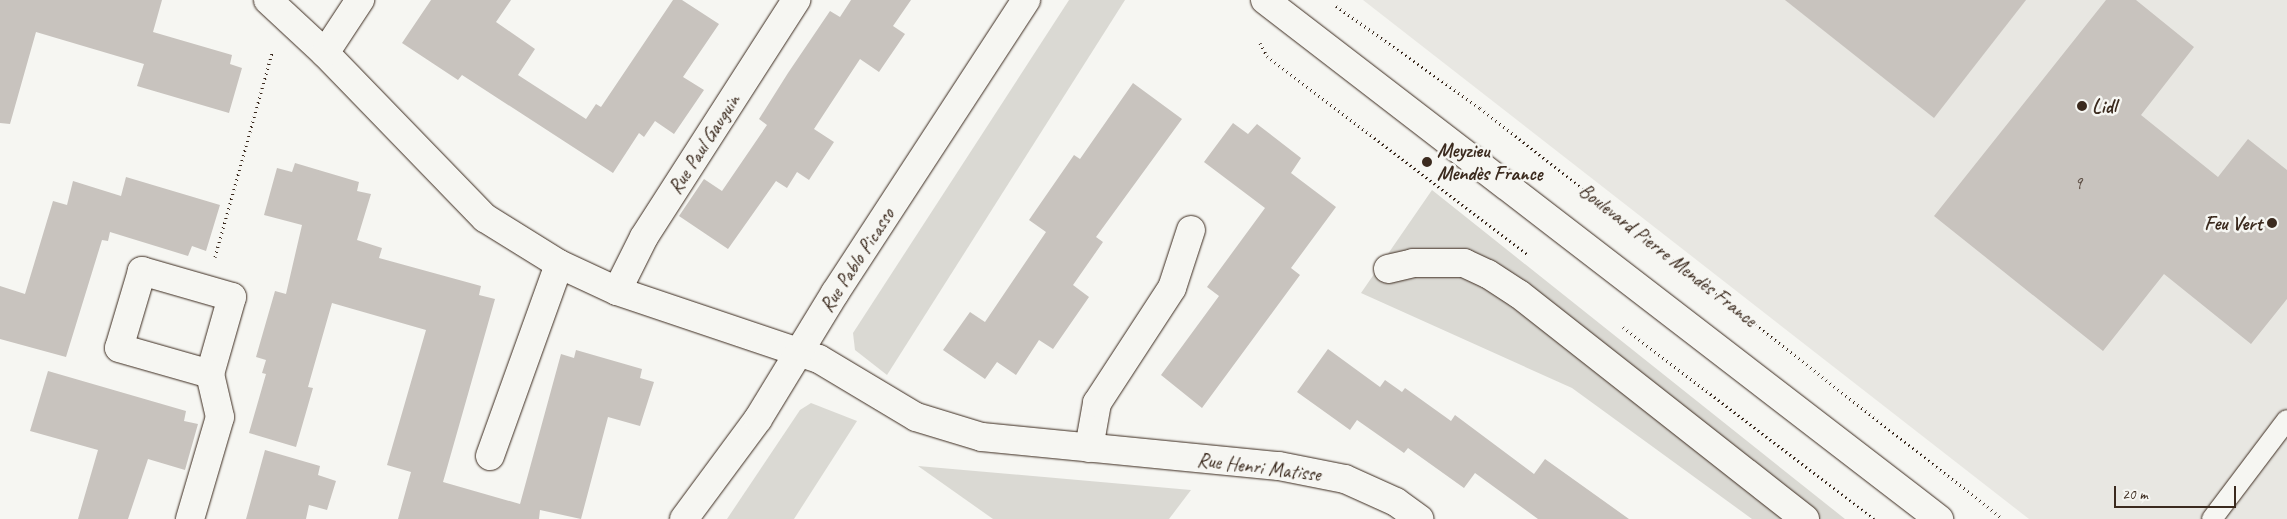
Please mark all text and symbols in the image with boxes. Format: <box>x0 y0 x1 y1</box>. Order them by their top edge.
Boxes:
street label: Rue Paul Gauguin <box>663 89 745 199</box>
place label: Lidl <box>2092 94 2116 118</box>
marker: Lidl <box>2076 100 2088 112</box>
place label: Meyzieu Mendès France <box>1437 138 1542 185</box>
marker: Meyzieu Mendès France <box>1421 156 1433 168</box>
house number: 9 <box>2074 172 2082 194</box>
street label: Boulevard Pierre Mendès France <box>1574 178 1762 332</box>
street label: Rue Pablo Picasso <box>814 204 900 316</box>
place label: Feu Vert <box>2204 211 2262 235</box>
marker: Feu Vert <box>2266 217 2278 229</box>
street label: Rue Henri Matisse <box>1195 447 1323 487</box>
scale bar <box>2117 476 2240 508</box>
text: 20 m <box>2122 485 2148 504</box>

